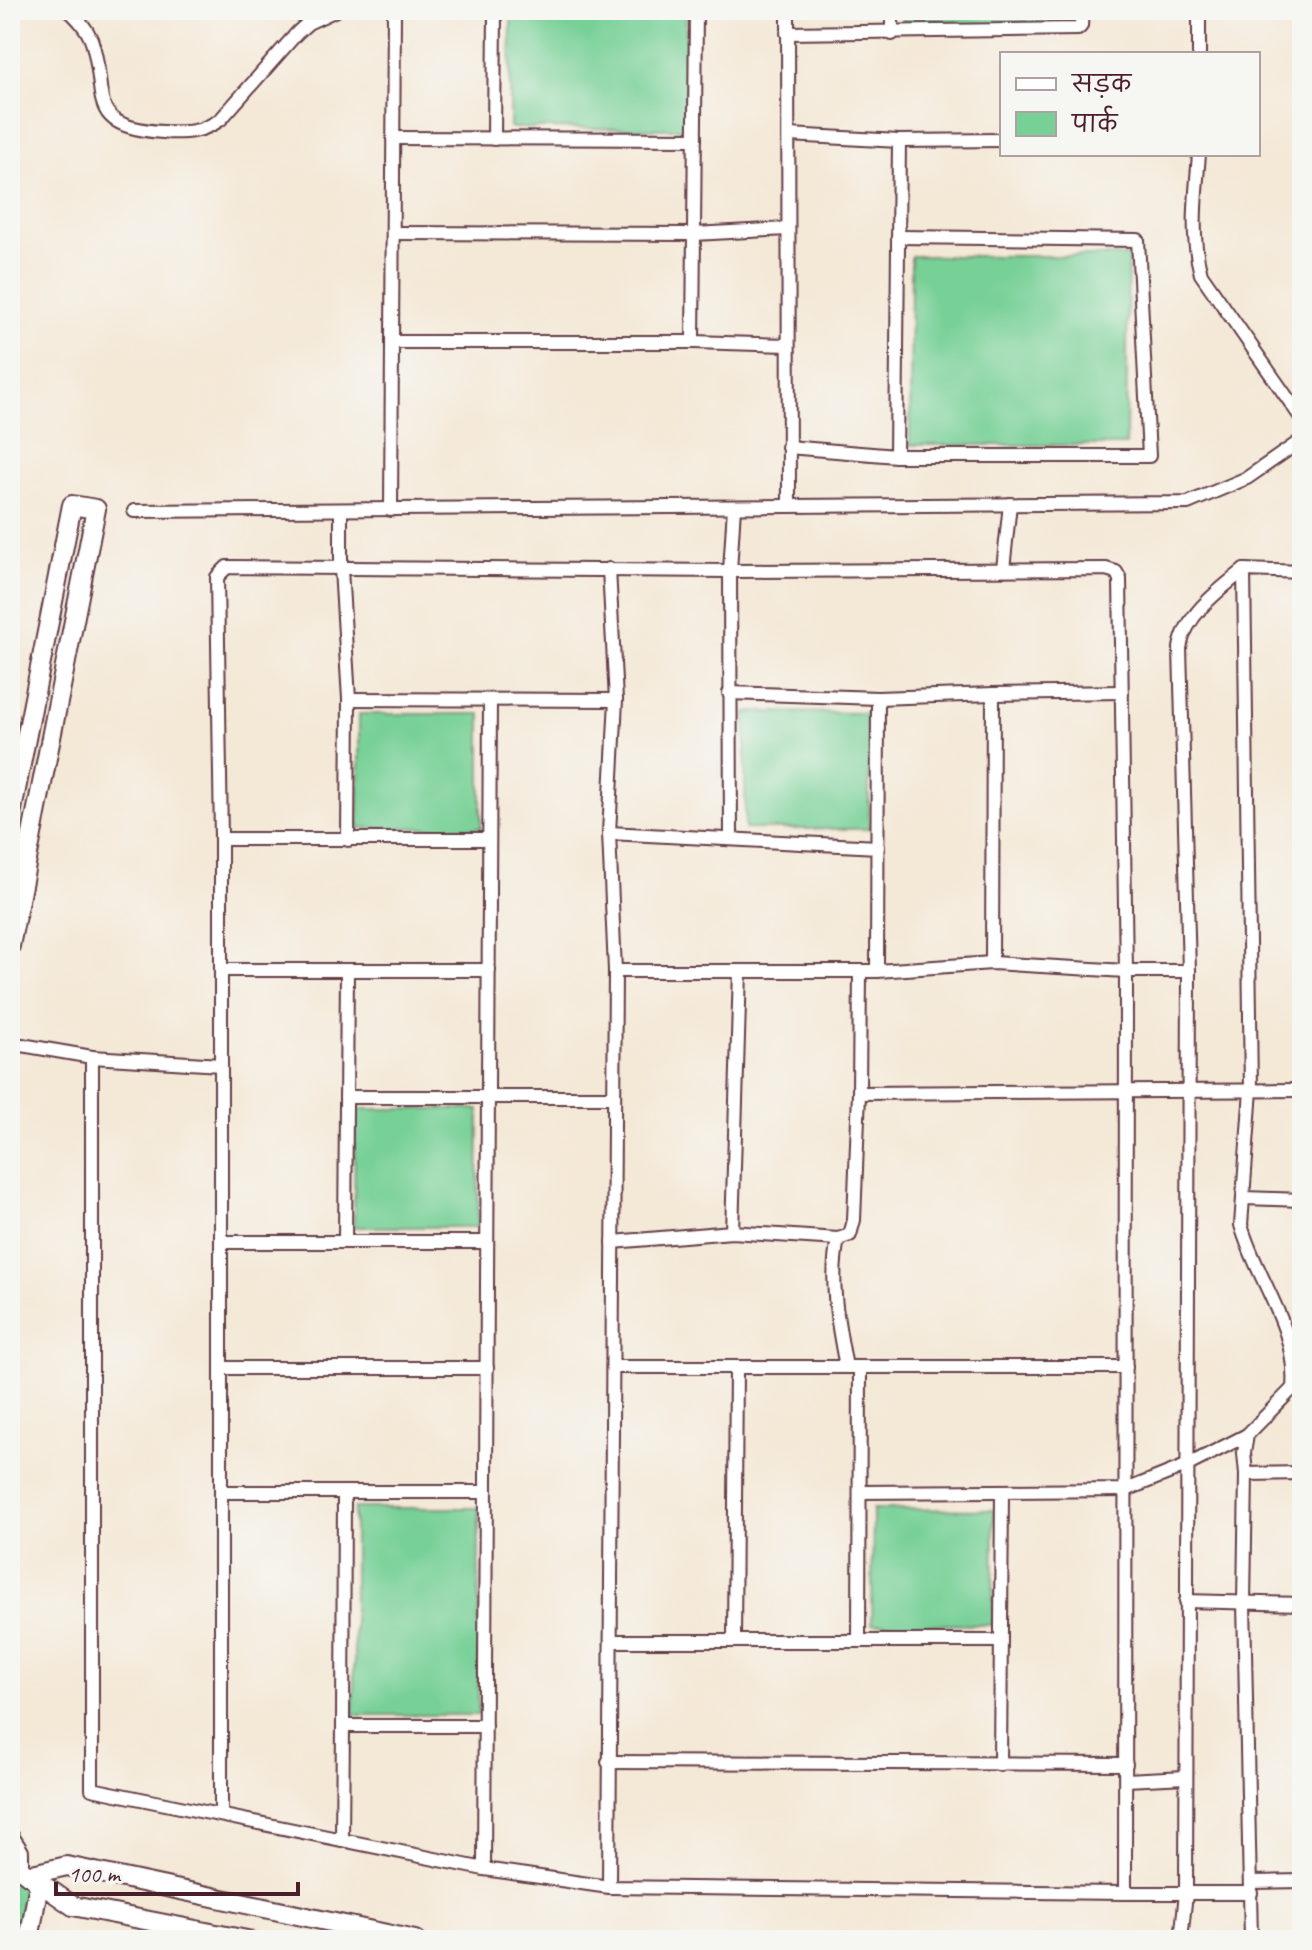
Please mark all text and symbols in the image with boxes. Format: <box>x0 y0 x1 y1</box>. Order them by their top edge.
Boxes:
legend <box>1000 52 1260 156</box>
text: सड़क <box>1070 69 1133 99</box>
text: पार्क <box>1070 105 1119 139</box>
scale bar <box>56 1846 298 1896</box>
text: 100 m <box>68 1859 122 1889</box>

